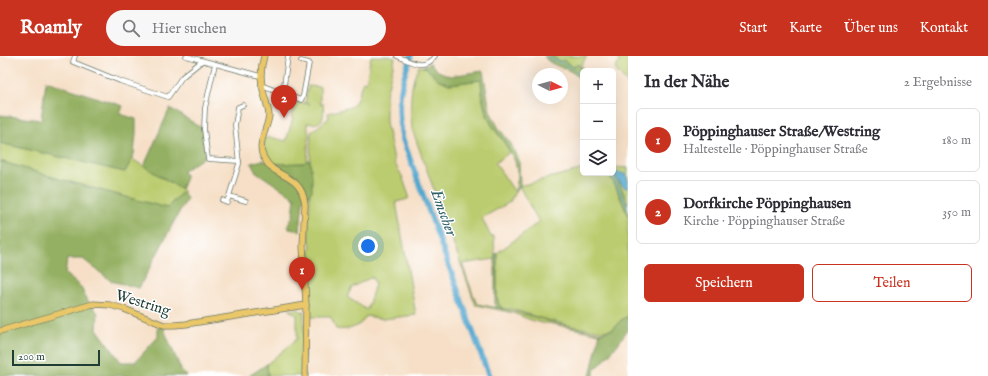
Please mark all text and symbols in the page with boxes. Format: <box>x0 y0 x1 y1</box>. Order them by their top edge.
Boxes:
search box <box>106 10 386 46</box>
text: Roamly <box>20 16 82 40</box>
icon: search <box>120 17 142 39</box>
text: Hier suchen <box>152 19 227 38</box>
text: Start <box>739 19 767 37</box>
text: Karte <box>789 19 822 37</box>
text: Über uns <box>844 19 898 37</box>
text: Kontakt <box>920 19 968 37</box>
north arrow <box>532 68 568 104</box>
map controls <box>580 68 616 176</box>
button: + <box>580 68 616 104</box>
text: In der Nähe <box>644 72 729 93</box>
text: 2 Ergebnisse <box>904 74 972 91</box>
pin: 2 <box>271 85 297 118</box>
button: − <box>580 104 616 140</box>
text: Pöppinghauser Straße/Westring <box>683 122 880 141</box>
text: 1 <box>656 132 660 149</box>
text: 180 m <box>942 132 971 149</box>
button: layers <box>580 140 616 176</box>
text: Haltestelle · Pöppinghauser Straße <box>683 141 868 158</box>
water label: Emscher <box>425 186 461 241</box>
text: Dorfkirche Pöppinghausen <box>683 194 851 213</box>
text: 2 <box>655 204 661 221</box>
text: 350 m <box>942 204 971 221</box>
text: Kirche · Pöppinghauser Straße <box>683 213 845 230</box>
your location <box>358 236 378 256</box>
pin: 1 <box>289 257 315 290</box>
button: Speichern <box>644 264 804 302</box>
button: Teilen <box>812 264 972 302</box>
street label: Westring <box>113 286 174 321</box>
scale bar <box>12 348 100 367</box>
text: 200 m <box>18 350 45 364</box>

